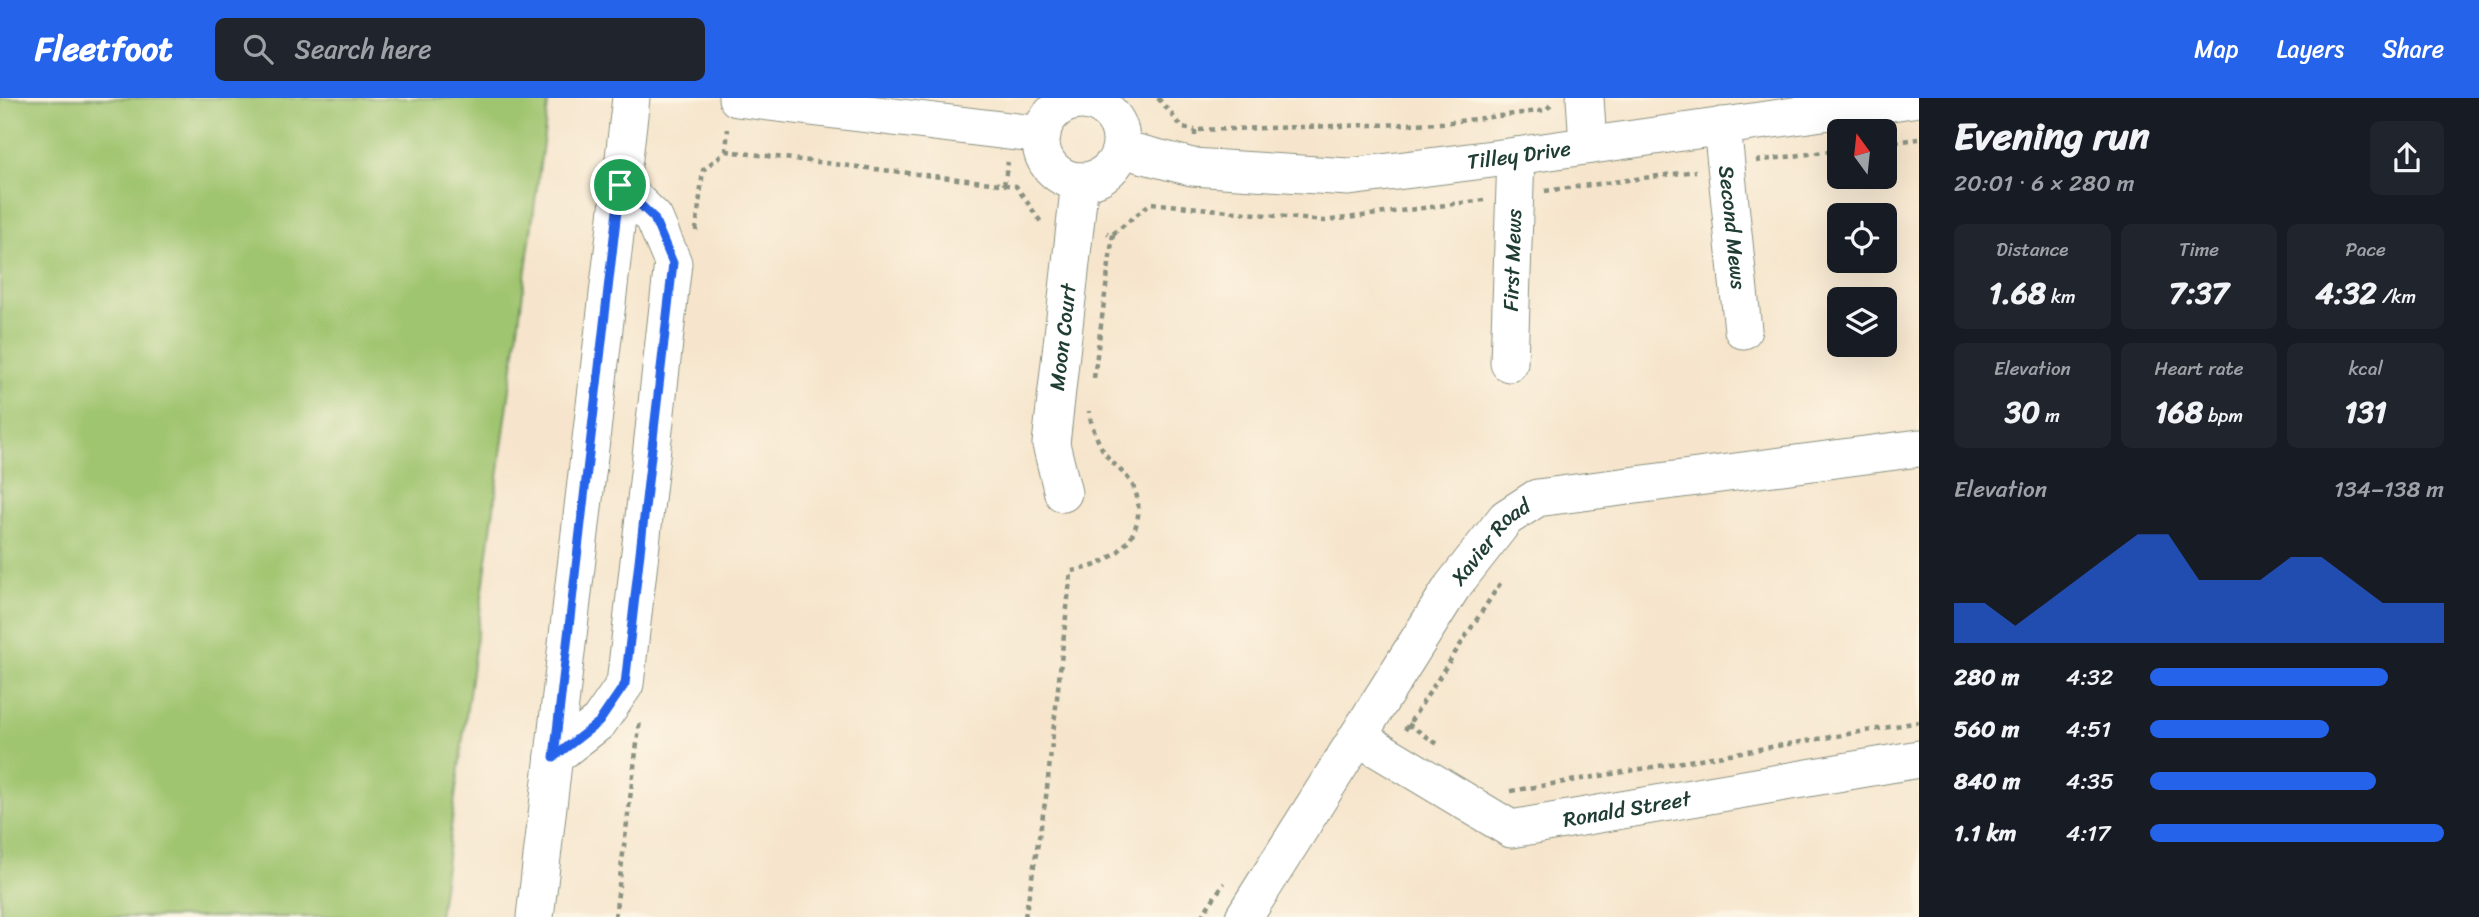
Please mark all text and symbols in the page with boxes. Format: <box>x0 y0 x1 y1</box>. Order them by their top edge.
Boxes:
search box <box>215 18 705 81</box>
text: Fleetfoot <box>35 20 173 78</box>
text: Search here <box>295 26 432 72</box>
text: Map <box>2194 28 2239 70</box>
text: Layers <box>2277 28 2344 70</box>
text: Share <box>2382 28 2444 70</box>
icon: search <box>239 30 277 68</box>
text: Evening run <box>1954 103 2150 170</box>
north arrow <box>1827 119 1897 189</box>
map controls <box>1827 119 1897 357</box>
button: share <box>2370 121 2444 195</box>
street label: Tilley Drive <box>1465 129 1573 181</box>
pin <box>590 155 650 215</box>
text: 20:01 · 6 × 280 m <box>1954 163 2134 204</box>
street label: Second Mews <box>1707 164 1758 292</box>
icon: arrive <box>601 166 639 204</box>
button: locate <box>1827 203 1897 273</box>
street label: First Mews <box>1492 208 1533 312</box>
text: Distance <box>1996 233 2068 266</box>
text: Time <box>2179 233 2219 266</box>
text: Pace <box>2346 233 2386 266</box>
text: 1.68 <box>1989 266 2046 320</box>
text: 7:37 <box>2169 266 2229 320</box>
text: 4:32 <box>2315 266 2377 320</box>
street label: Moon Court <box>1038 280 1088 392</box>
text: km <box>2046 280 2076 313</box>
text: /km <box>2377 280 2416 313</box>
button: layers <box>1827 287 1897 357</box>
text: Elevation <box>1994 352 2071 385</box>
text: Heart rate <box>2154 352 2244 385</box>
text: kcal <box>2348 352 2383 385</box>
text: 30 <box>2005 385 2040 439</box>
text: 168 <box>2155 385 2203 439</box>
text: 131 <box>2345 385 2387 439</box>
text: m <box>2040 399 2060 432</box>
text: bpm <box>2203 399 2243 432</box>
text: Elevation <box>1954 469 2047 510</box>
text: 134–138 m <box>2334 469 2444 510</box>
street label: Xavier Road <box>1440 487 1540 595</box>
text: 280 m <box>1954 657 2019 698</box>
text: 4:32 <box>2066 657 2113 698</box>
text: 560 m <box>1954 709 2019 750</box>
text: 4:51 <box>2066 709 2111 750</box>
text: 840 m <box>1954 761 2020 802</box>
text: 4:35 <box>2066 761 2114 802</box>
street label: Ronald Street <box>1560 779 1695 839</box>
text: 1.1 km <box>1954 813 2017 854</box>
text: 4:17 <box>2066 813 2110 854</box>

